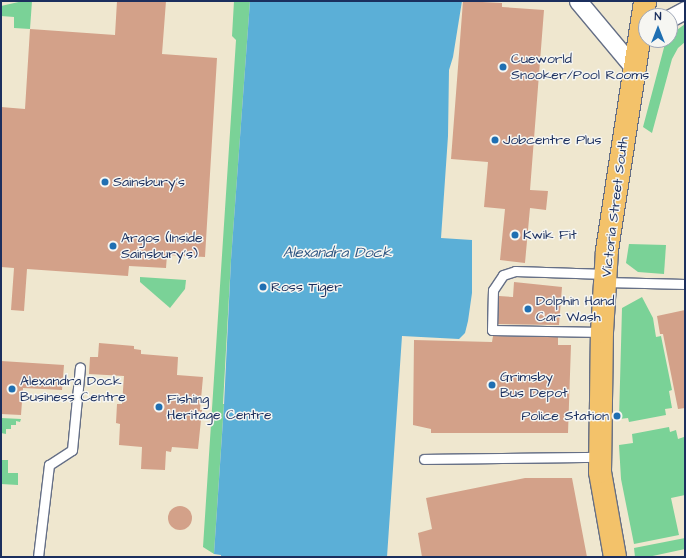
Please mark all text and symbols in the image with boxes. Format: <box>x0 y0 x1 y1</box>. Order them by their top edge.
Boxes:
north arrow <box>638 8 678 48</box>
text: N <box>655 9 661 24</box>
place label: Cueworld Snooker/Pool Rooms <box>511 51 649 84</box>
marker: Cueworld Snooker/Pool Rooms <box>498 62 508 72</box>
place label: Jobcentre Plus <box>503 132 601 148</box>
marker: Jobcentre Plus <box>490 135 500 145</box>
street label: Victoria Street South <box>598 136 632 278</box>
place label: Sainsbury's <box>113 174 185 190</box>
marker: Sainsbury's <box>100 177 110 187</box>
place label: Kwik Fit <box>523 227 577 243</box>
place label: Argos (Inside Sainsbury's) <box>121 230 203 262</box>
marker: Kwik Fit <box>510 230 520 240</box>
marker: Argos (Inside Sainsbury's) <box>108 241 118 251</box>
water label: Alexandra Dock <box>283 244 391 262</box>
place label: Ross Tiger <box>271 279 342 295</box>
marker: Ross Tiger <box>258 282 268 292</box>
place label: Dolphin Hand Car Wash <box>536 293 614 326</box>
marker: Dolphin Hand Car Wash <box>523 304 533 314</box>
place label: Grimsby Bus Depot <box>500 369 568 402</box>
place label: Alexandra Dock Business Centre <box>20 373 126 406</box>
marker: Grimsby Bus Depot <box>487 380 497 390</box>
marker: Alexandra Dock Business Centre <box>7 384 17 394</box>
place label: Fishing Heritage Centre <box>167 391 272 424</box>
marker: Fishing Heritage Centre <box>154 402 164 412</box>
place label: Police Station <box>521 408 609 424</box>
marker: Police Station <box>612 411 622 421</box>

